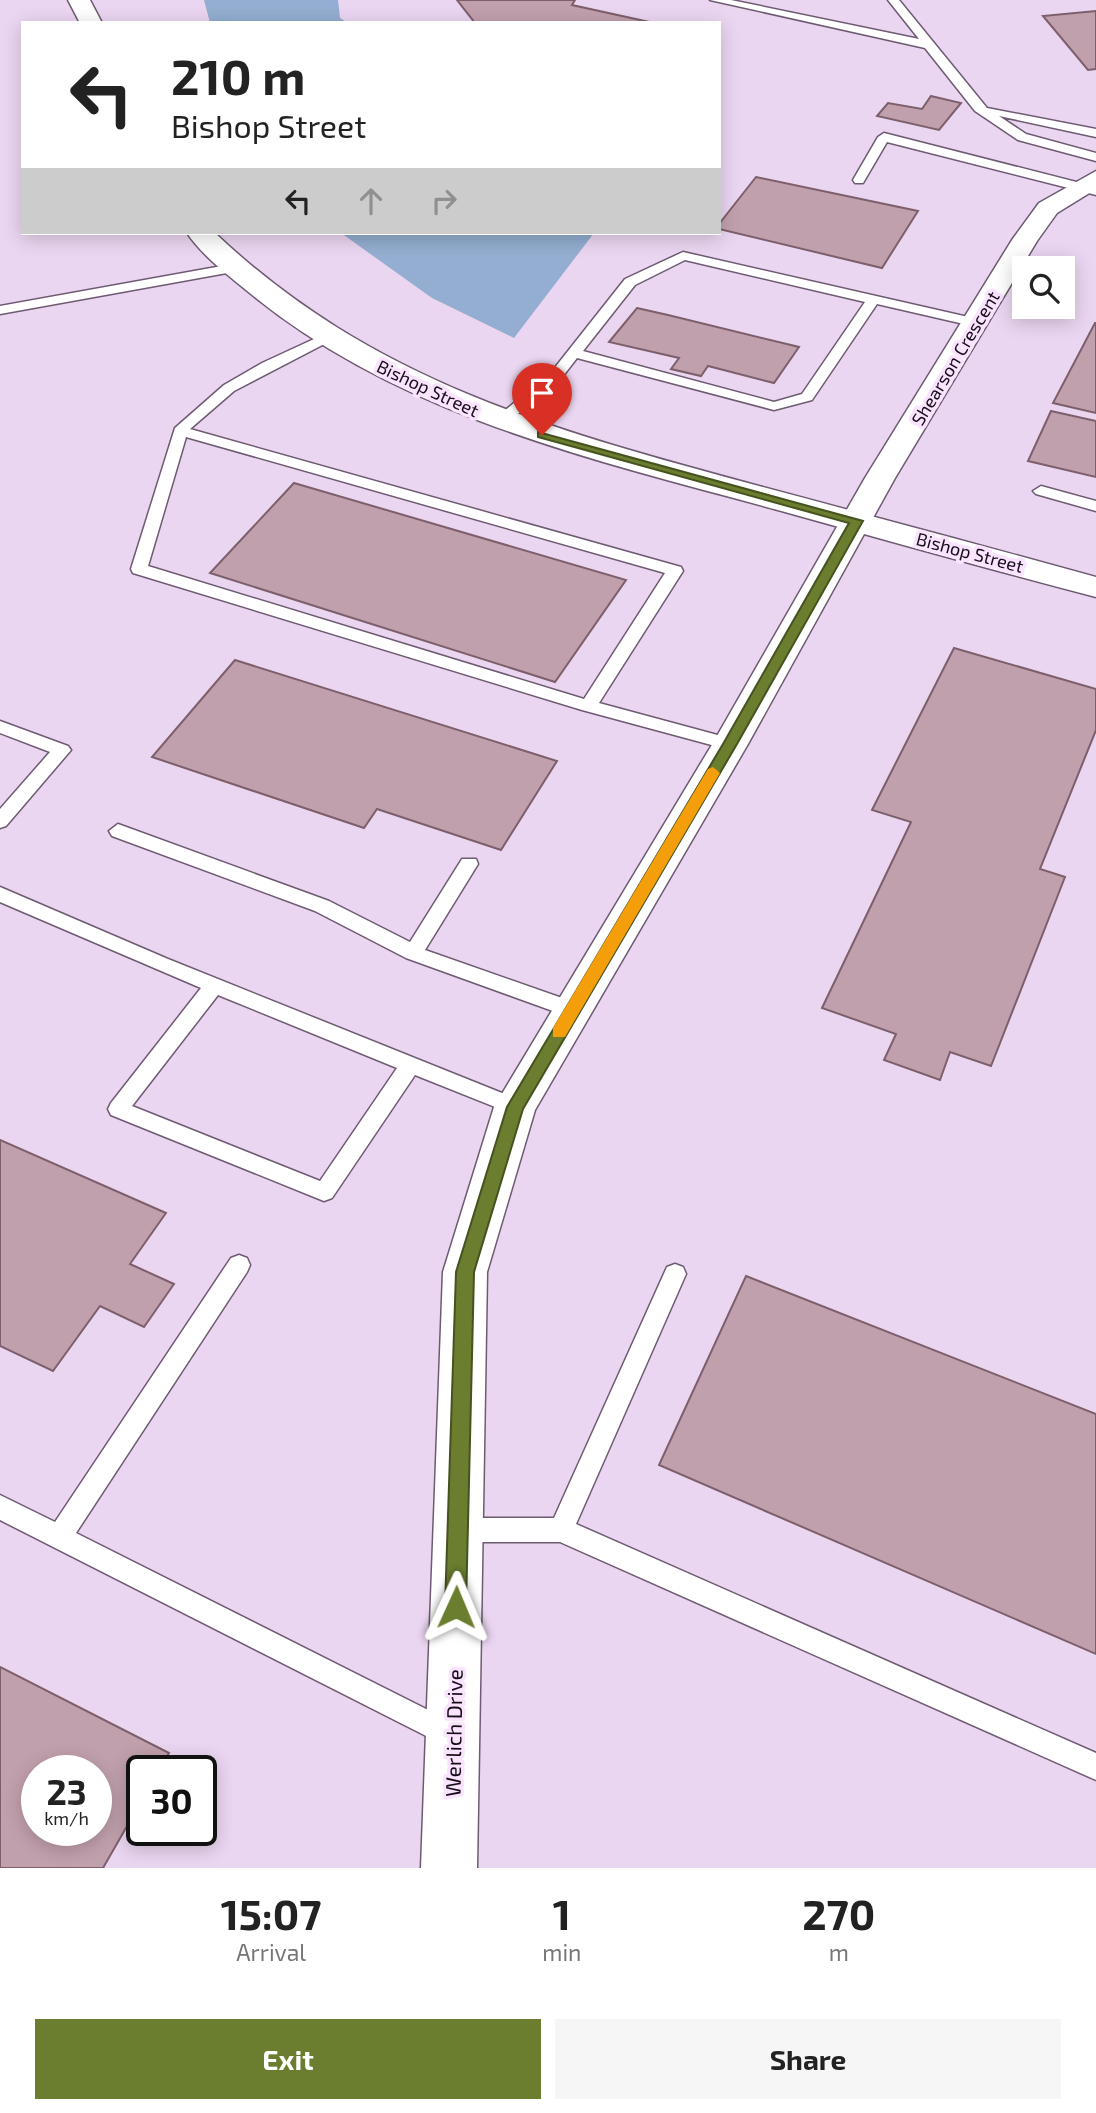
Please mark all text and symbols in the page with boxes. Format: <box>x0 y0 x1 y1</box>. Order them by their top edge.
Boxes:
text: 210 m <box>171 46 305 105</box>
icon: left <box>56 49 147 140</box>
text: Bishop Street <box>171 106 366 144</box>
icon: left <box>279 182 317 220</box>
icon: ahead <box>352 182 390 220</box>
icon: right <box>425 182 463 220</box>
map controls <box>1012 256 1075 319</box>
button: search <box>1012 256 1075 319</box>
street label: Shearson Crescent <box>906 287 1004 429</box>
street label: Bishop Street <box>374 355 483 421</box>
pin <box>512 363 572 435</box>
icon: arrive <box>523 374 561 412</box>
street label: Bishop Street <box>914 527 1026 577</box>
position arrow <box>419 1570 493 1644</box>
street label: Werlich Drive <box>439 1669 467 1797</box>
speed limit sign: 30 <box>126 1755 217 1846</box>
text: 23 <box>46 1770 87 1812</box>
text: km/h <box>44 1807 89 1829</box>
text: 15:07 <box>221 1888 322 1938</box>
text: 1 <box>553 1888 571 1938</box>
text: 270 <box>802 1888 875 1938</box>
text: Arrival <box>236 1938 306 1966</box>
text: min <box>542 1938 581 1966</box>
text: m <box>829 1938 849 1966</box>
button: Exit <box>35 2019 541 2099</box>
button: Share <box>555 2019 1061 2099</box>

